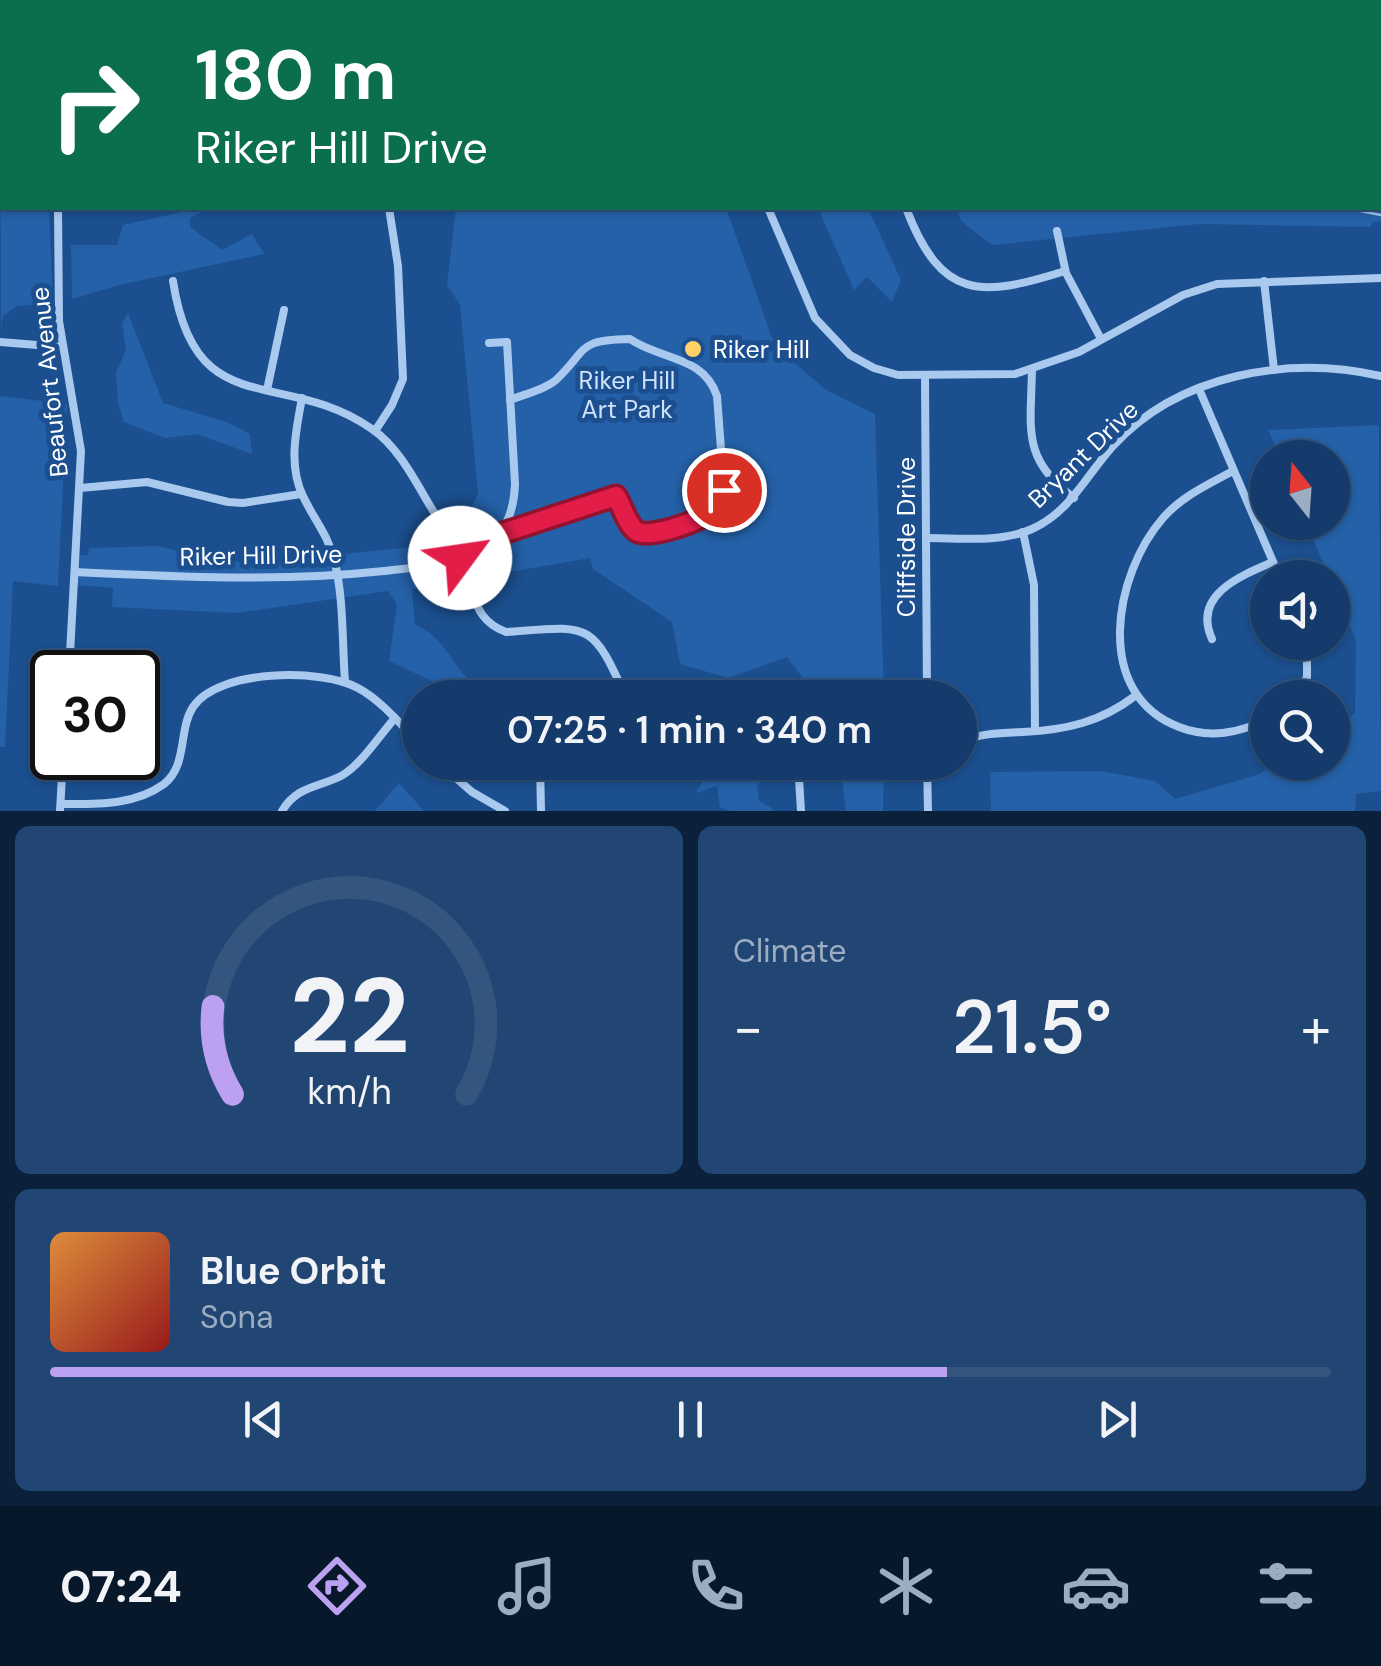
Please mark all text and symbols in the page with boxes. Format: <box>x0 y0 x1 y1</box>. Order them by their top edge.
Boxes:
text: 180 m <box>195 30 396 121</box>
icon: right <box>30 40 160 170</box>
text: Riker Hill Drive <box>195 118 488 177</box>
street label: Beaufort Avenue <box>23 285 76 478</box>
place label: Riker Hill <box>713 333 810 366</box>
marker: Riker Hill <box>682 338 704 360</box>
park label: Riker Hill Art Park <box>579 364 675 426</box>
street label: Bryant Drive <box>1021 393 1146 515</box>
north arrow <box>1250 440 1350 540</box>
map controls <box>1250 440 1350 780</box>
pin <box>682 448 767 533</box>
street label: Cliffside Drive <box>890 457 923 617</box>
icon: arrive <box>697 463 752 518</box>
position arrow <box>408 506 512 610</box>
street label: Riker Hill Drive <box>179 538 343 573</box>
button: sound <box>1250 560 1350 660</box>
speed limit sign: 30 <box>30 650 160 780</box>
button: search <box>1250 680 1350 780</box>
text: 07:25 · 1 min · 340 m <box>507 705 872 755</box>
text: Climate <box>733 930 847 972</box>
text: 22 <box>289 949 409 1084</box>
text: 21.5° <box>952 979 1112 1076</box>
text: − <box>733 992 763 1064</box>
text: + <box>1301 992 1331 1064</box>
text: km/h <box>307 1069 391 1115</box>
text: Blue Orbit <box>200 1246 387 1296</box>
text: Sona <box>200 1296 273 1338</box>
icon: previous <box>236 1392 291 1447</box>
icon: pause <box>663 1392 718 1447</box>
icon: next <box>1090 1392 1145 1447</box>
icon: directions <box>302 1551 372 1621</box>
icon: music <box>492 1551 562 1621</box>
icon: phone <box>681 1551 751 1621</box>
icon: climate <box>871 1551 941 1621</box>
icon: car <box>1061 1551 1131 1621</box>
icon: filters <box>1251 1551 1321 1621</box>
text: 07:24 <box>60 1557 182 1616</box>

